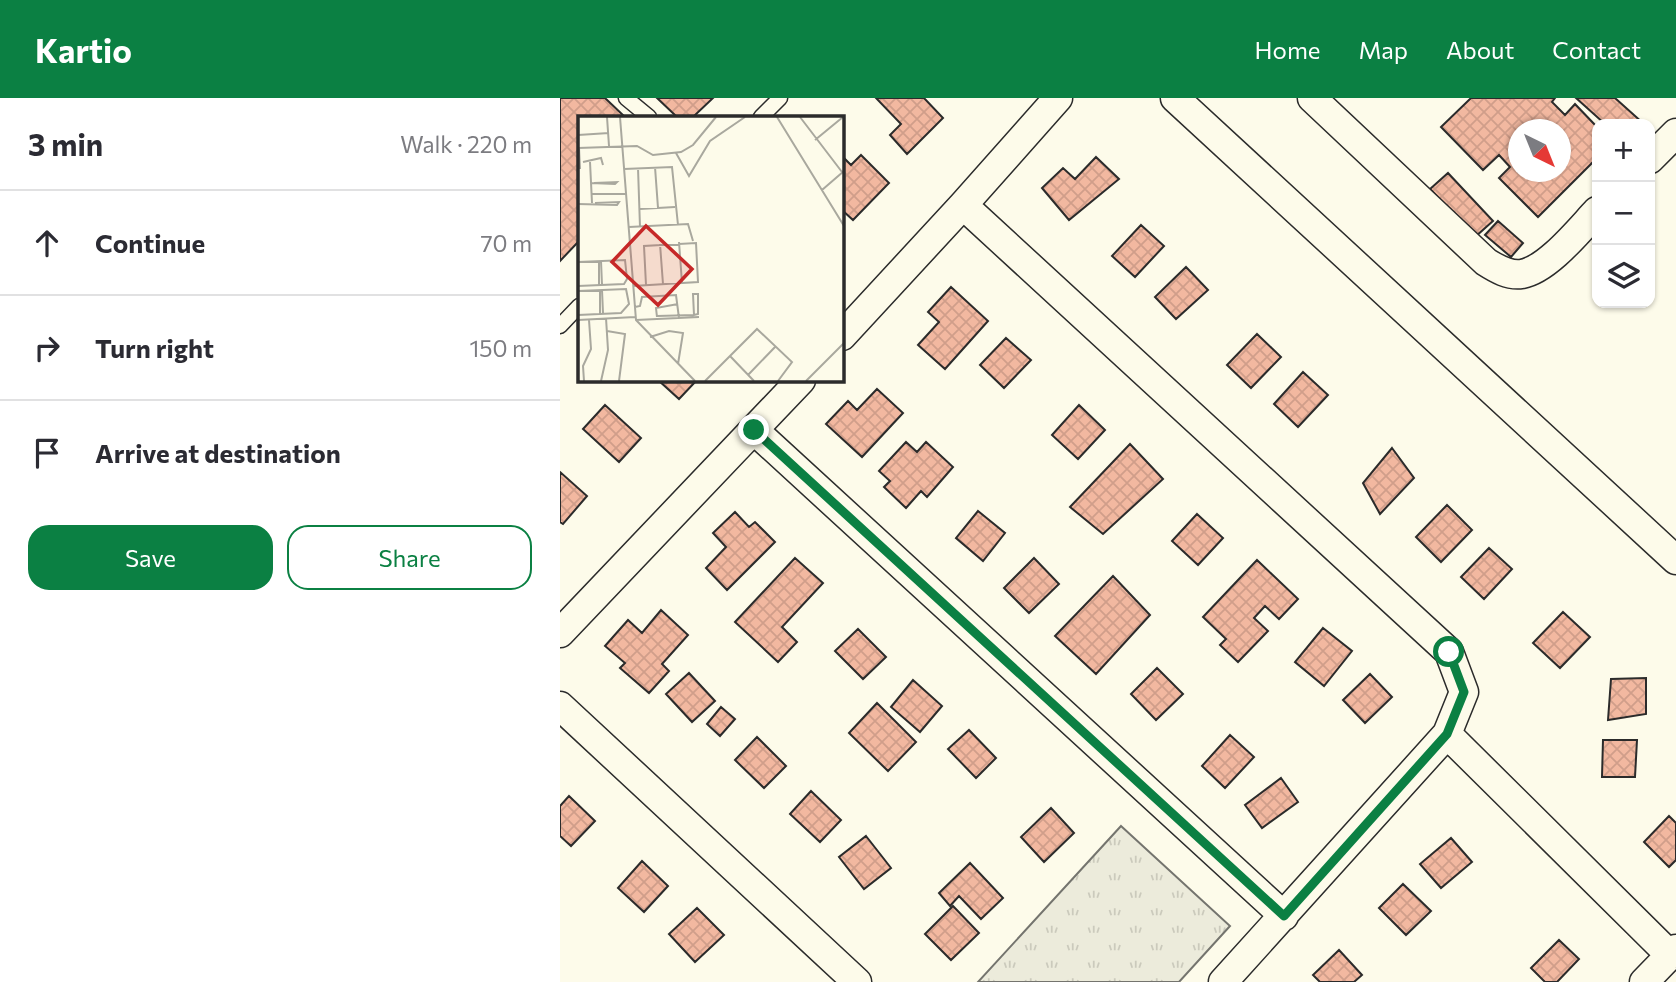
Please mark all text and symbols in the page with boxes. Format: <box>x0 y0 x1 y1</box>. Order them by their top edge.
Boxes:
text: Kartio <box>35 29 132 70</box>
text: Home <box>1255 35 1321 64</box>
text: Map <box>1359 35 1408 64</box>
text: About <box>1446 35 1514 64</box>
text: Contact <box>1552 35 1641 64</box>
inset map <box>578 116 844 382</box>
north arrow <box>1508 119 1571 182</box>
map controls <box>1592 119 1655 308</box>
button: + <box>1592 119 1655 182</box>
text: 3 min <box>28 125 103 162</box>
text: Walk · 220 m <box>400 130 532 158</box>
button: − <box>1592 182 1655 245</box>
icon: ahead <box>28 224 66 262</box>
text: Continue <box>95 227 205 258</box>
text: 70 m <box>480 229 532 257</box>
button: layers <box>1592 245 1655 308</box>
icon: right <box>28 329 66 367</box>
text: Turn right <box>95 332 214 363</box>
text: 150 m <box>469 334 532 362</box>
route end <box>738 414 769 445</box>
icon: arrive <box>28 434 66 472</box>
text: Arrive at destination <box>95 437 341 468</box>
button: Save <box>28 525 273 590</box>
button: Share <box>287 525 532 590</box>
route start <box>1433 636 1464 667</box>

